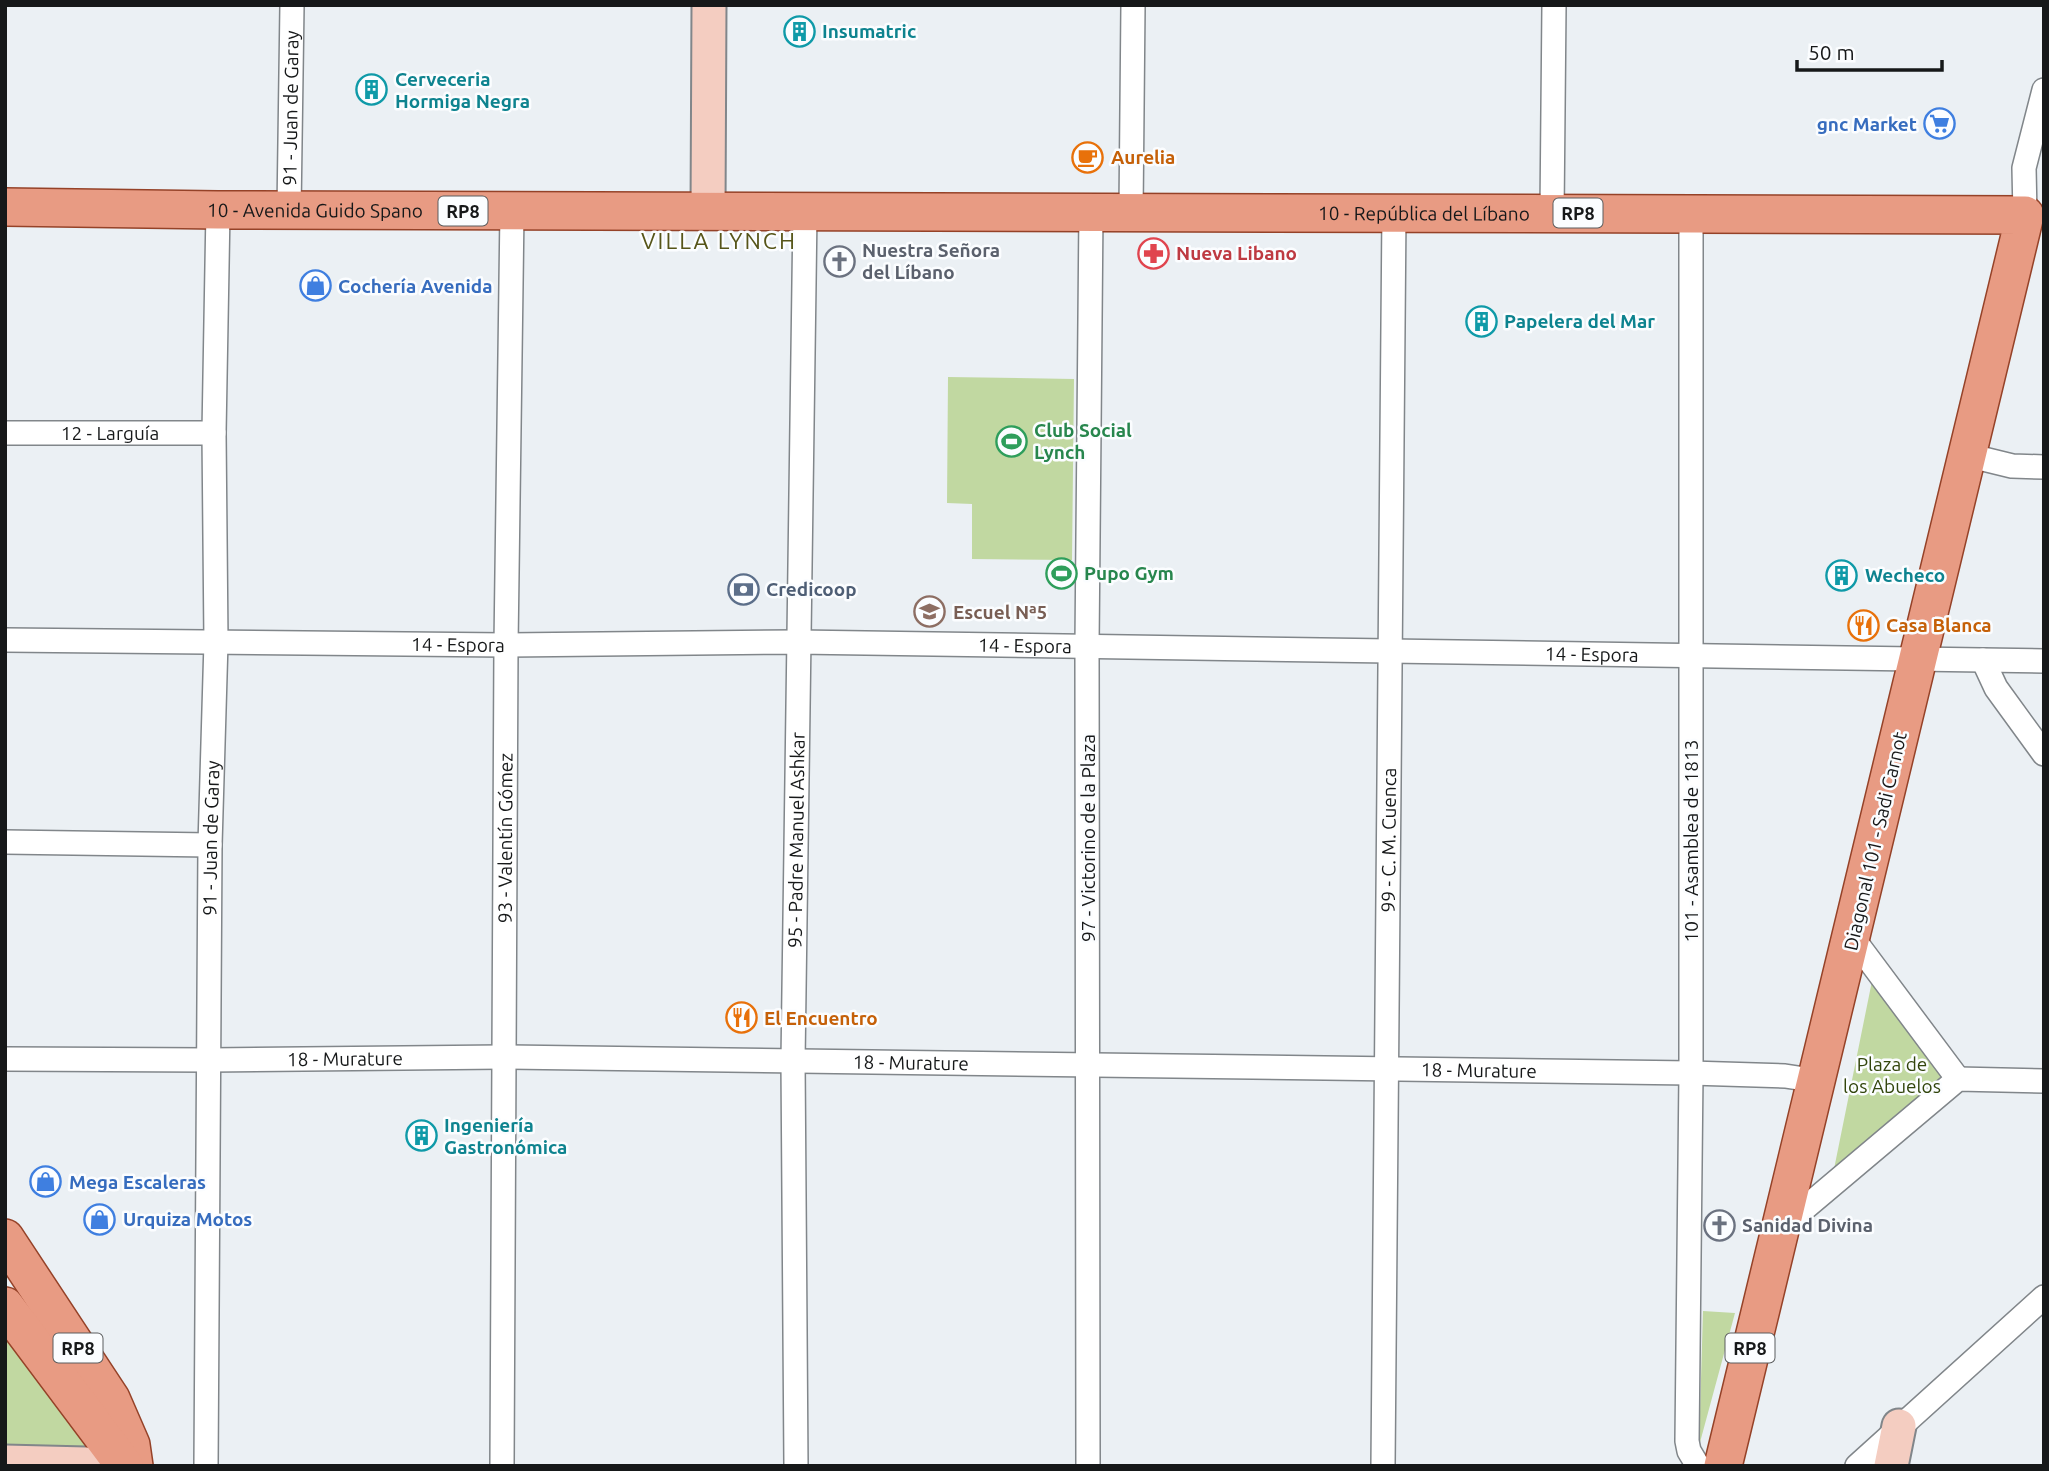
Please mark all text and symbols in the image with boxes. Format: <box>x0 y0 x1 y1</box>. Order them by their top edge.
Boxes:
building icon: Insumatric <box>782 14 816 48</box>
place label: Insumatric <box>822 20 916 42</box>
scale bar <box>1797 28 1942 72</box>
street label: 91 - Juan de Garay <box>278 30 303 186</box>
text: 50 m <box>1808 40 1855 64</box>
place label: Cerveceria Hormiga Negra <box>395 68 530 112</box>
building icon: Cerveceria Hormiga Negra <box>355 73 389 107</box>
supermarket icon: gnc Market <box>1923 107 1957 141</box>
place label: gnc Market <box>1817 113 1917 135</box>
cafe icon: Aurelia <box>1071 140 1105 174</box>
place label: Aurelia <box>1111 146 1175 168</box>
road number: RP8 <box>438 196 488 226</box>
road number: RP8 <box>1554 198 1602 228</box>
street label: 10 - Avenida Guido Spano <box>207 199 423 222</box>
street label: 10 - República del Líbano <box>1318 202 1530 225</box>
district label: VILLA LYNCH <box>641 228 797 253</box>
pharmacy icon: Nueva Libano <box>1136 236 1170 270</box>
place label: Nuestra Señora del Líbano <box>862 239 1000 283</box>
place label: Nueva Libano <box>1176 242 1297 264</box>
church icon: Nuestra Señora del Líbano <box>822 244 856 278</box>
shop icon: Cochería Avenida <box>298 269 332 303</box>
place label: Cochería Avenida <box>338 275 493 297</box>
building icon: Papelera del Mar <box>1464 304 1498 338</box>
place label: Papelera del Mar <box>1504 310 1655 332</box>
place label: Club Social Lynch <box>1034 419 1132 463</box>
street label: 12 - Larguía <box>61 422 159 444</box>
sports icon: Club Social Lynch <box>994 424 1028 458</box>
sports icon: Pupo Gym <box>1044 556 1078 590</box>
building icon: Wecheco <box>1825 558 1859 592</box>
place label: Pupo Gym <box>1084 562 1174 584</box>
place label: Wecheco <box>1865 564 1945 586</box>
bank icon: Credicoop <box>726 572 760 606</box>
place label: Credicoop <box>766 578 857 600</box>
school or university icon: Escuel Nª5 <box>913 595 947 629</box>
place label: Escuel Nª5 <box>953 601 1047 623</box>
restaurant icon: Casa Blanca <box>1846 608 1880 642</box>
place label: Casa Blanca <box>1886 614 1992 636</box>
street label: 14 - Espora <box>411 633 505 656</box>
street label: 14 - Espora <box>978 634 1072 657</box>
street label: 14 - Espora <box>1545 642 1639 666</box>
street label: Diagonal 101 - Sadi Carnot <box>1839 729 1911 953</box>
street label: 95 - Padre Manuel Ashkar <box>784 732 809 948</box>
street label: 97 - Victorino de la Plaza <box>1077 734 1099 942</box>
street label: 101 - Asamblea de 1813 <box>1680 740 1702 942</box>
street label: 93 - Valentín Gómez <box>494 753 516 923</box>
street label: 91 - Juan de Garay <box>199 760 223 916</box>
street label: 99 - C. M. Cuenca <box>1377 768 1400 912</box>
restaurant icon: El Encuentro <box>724 1001 758 1035</box>
place label: El Encuentro <box>764 1007 878 1029</box>
street label: 18 - Murature <box>287 1047 403 1070</box>
street label: 18 - Murature <box>853 1051 969 1074</box>
park label: Plaza de los Abuelos <box>1843 1053 1941 1097</box>
street label: 18 - Murature <box>1421 1058 1537 1082</box>
place label: Ingeniería Gastronómica <box>444 1114 567 1158</box>
building icon: Ingeniería Gastronómica <box>404 1119 438 1153</box>
shop icon: Mega Escaleras <box>29 1165 63 1199</box>
place label: Mega Escaleras <box>69 1171 206 1193</box>
shop icon: Urquiza Motos <box>83 1202 117 1236</box>
place label: Urquiza Motos <box>123 1208 252 1230</box>
church icon: Sanidad Divina <box>1702 1208 1736 1242</box>
place label: Sanidad Divina <box>1742 1214 1873 1236</box>
road number: RP8 <box>54 1334 102 1363</box>
road number: RP8 <box>1726 1334 1774 1363</box>

